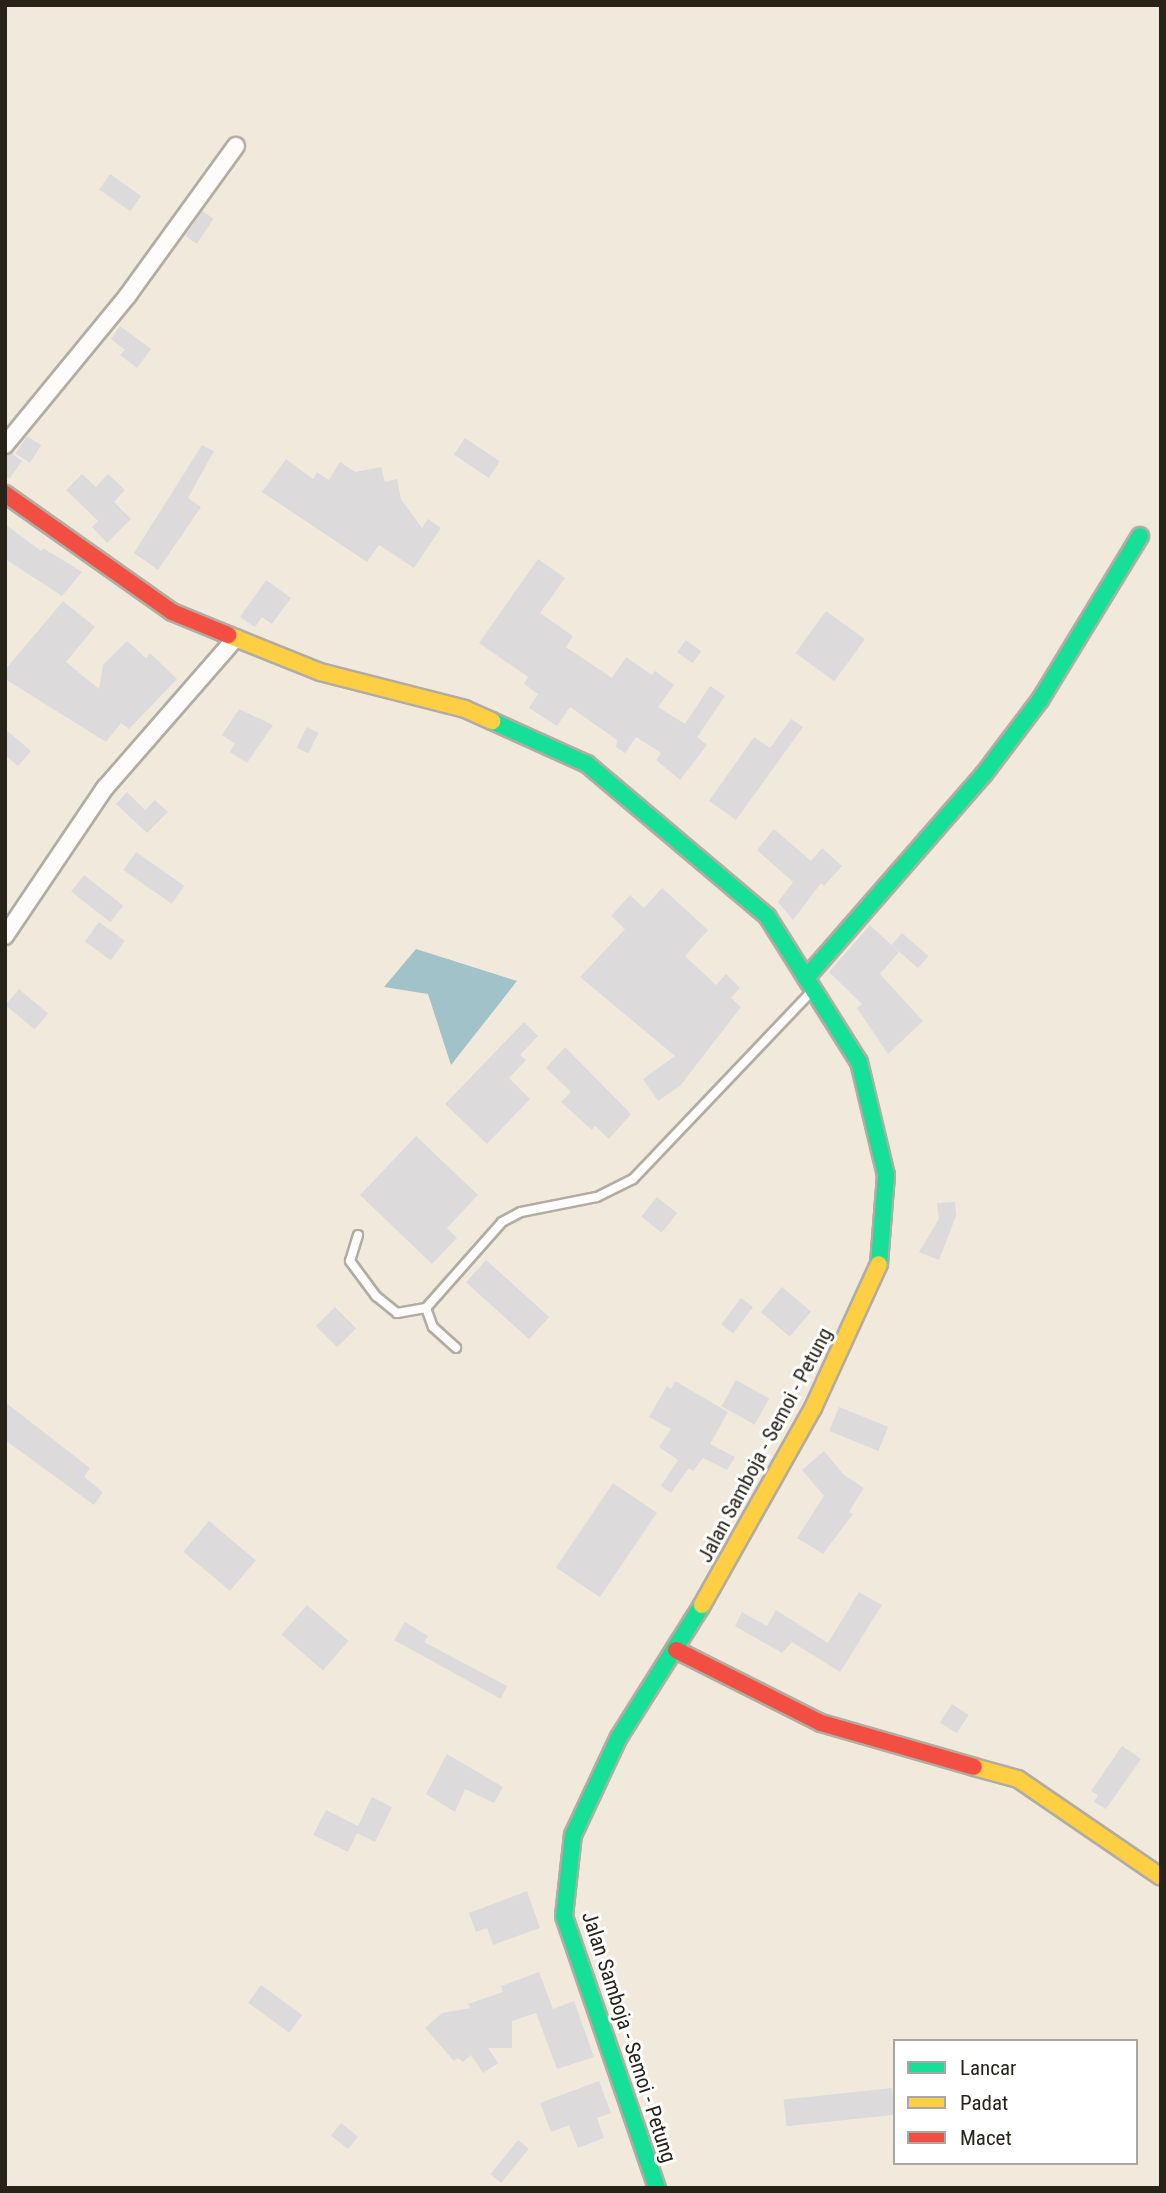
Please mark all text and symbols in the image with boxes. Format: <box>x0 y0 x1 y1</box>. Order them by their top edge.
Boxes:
street label: Jalan Samboja - Semoi - Petung <box>692 1323 838 1567</box>
street label: Jalan Samboja - Semoi - Petung <box>576 1908 682 2166</box>
legend <box>893 2039 1138 2165</box>
text: Lancar <box>960 2056 1016 2080</box>
text: Padat <box>960 2091 1008 2115</box>
text: Macet <box>960 2126 1012 2150</box>

